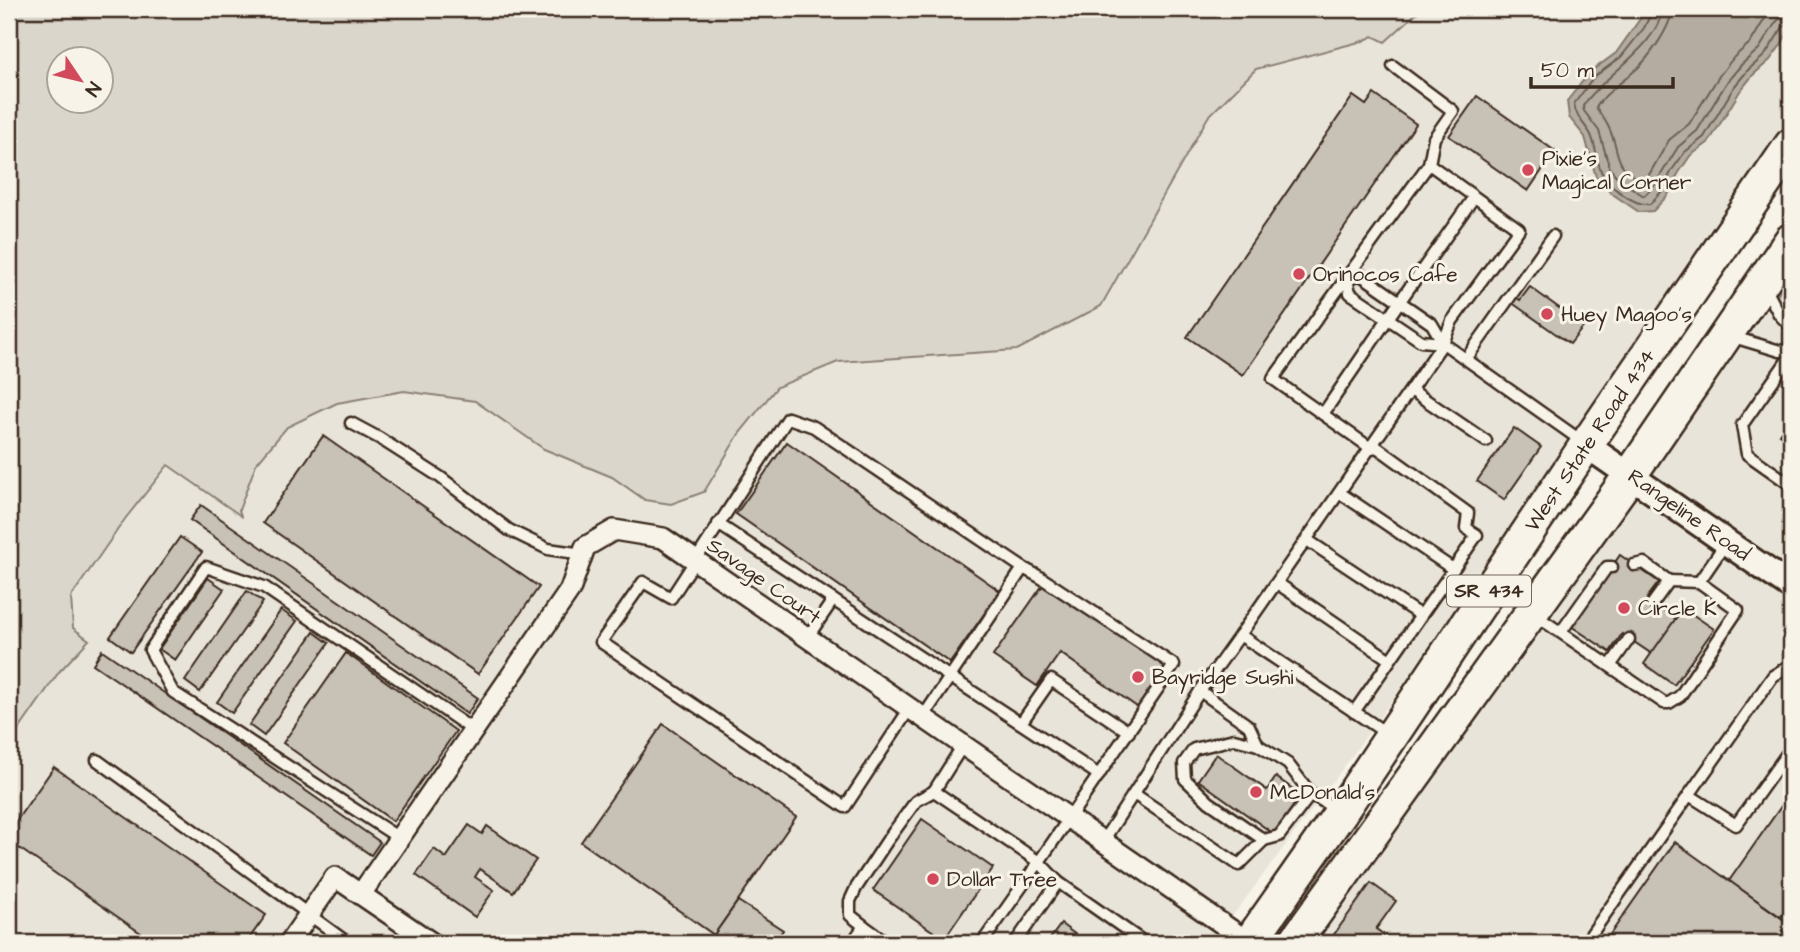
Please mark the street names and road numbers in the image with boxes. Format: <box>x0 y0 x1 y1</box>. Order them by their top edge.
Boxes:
street label: West State Road 434 <box>1518 343 1662 537</box>
street label: Rangeline Road <box>1621 462 1756 570</box>
street label: Savage Court <box>700 531 828 633</box>
road number: SR 434 <box>1447 576 1531 606</box>

